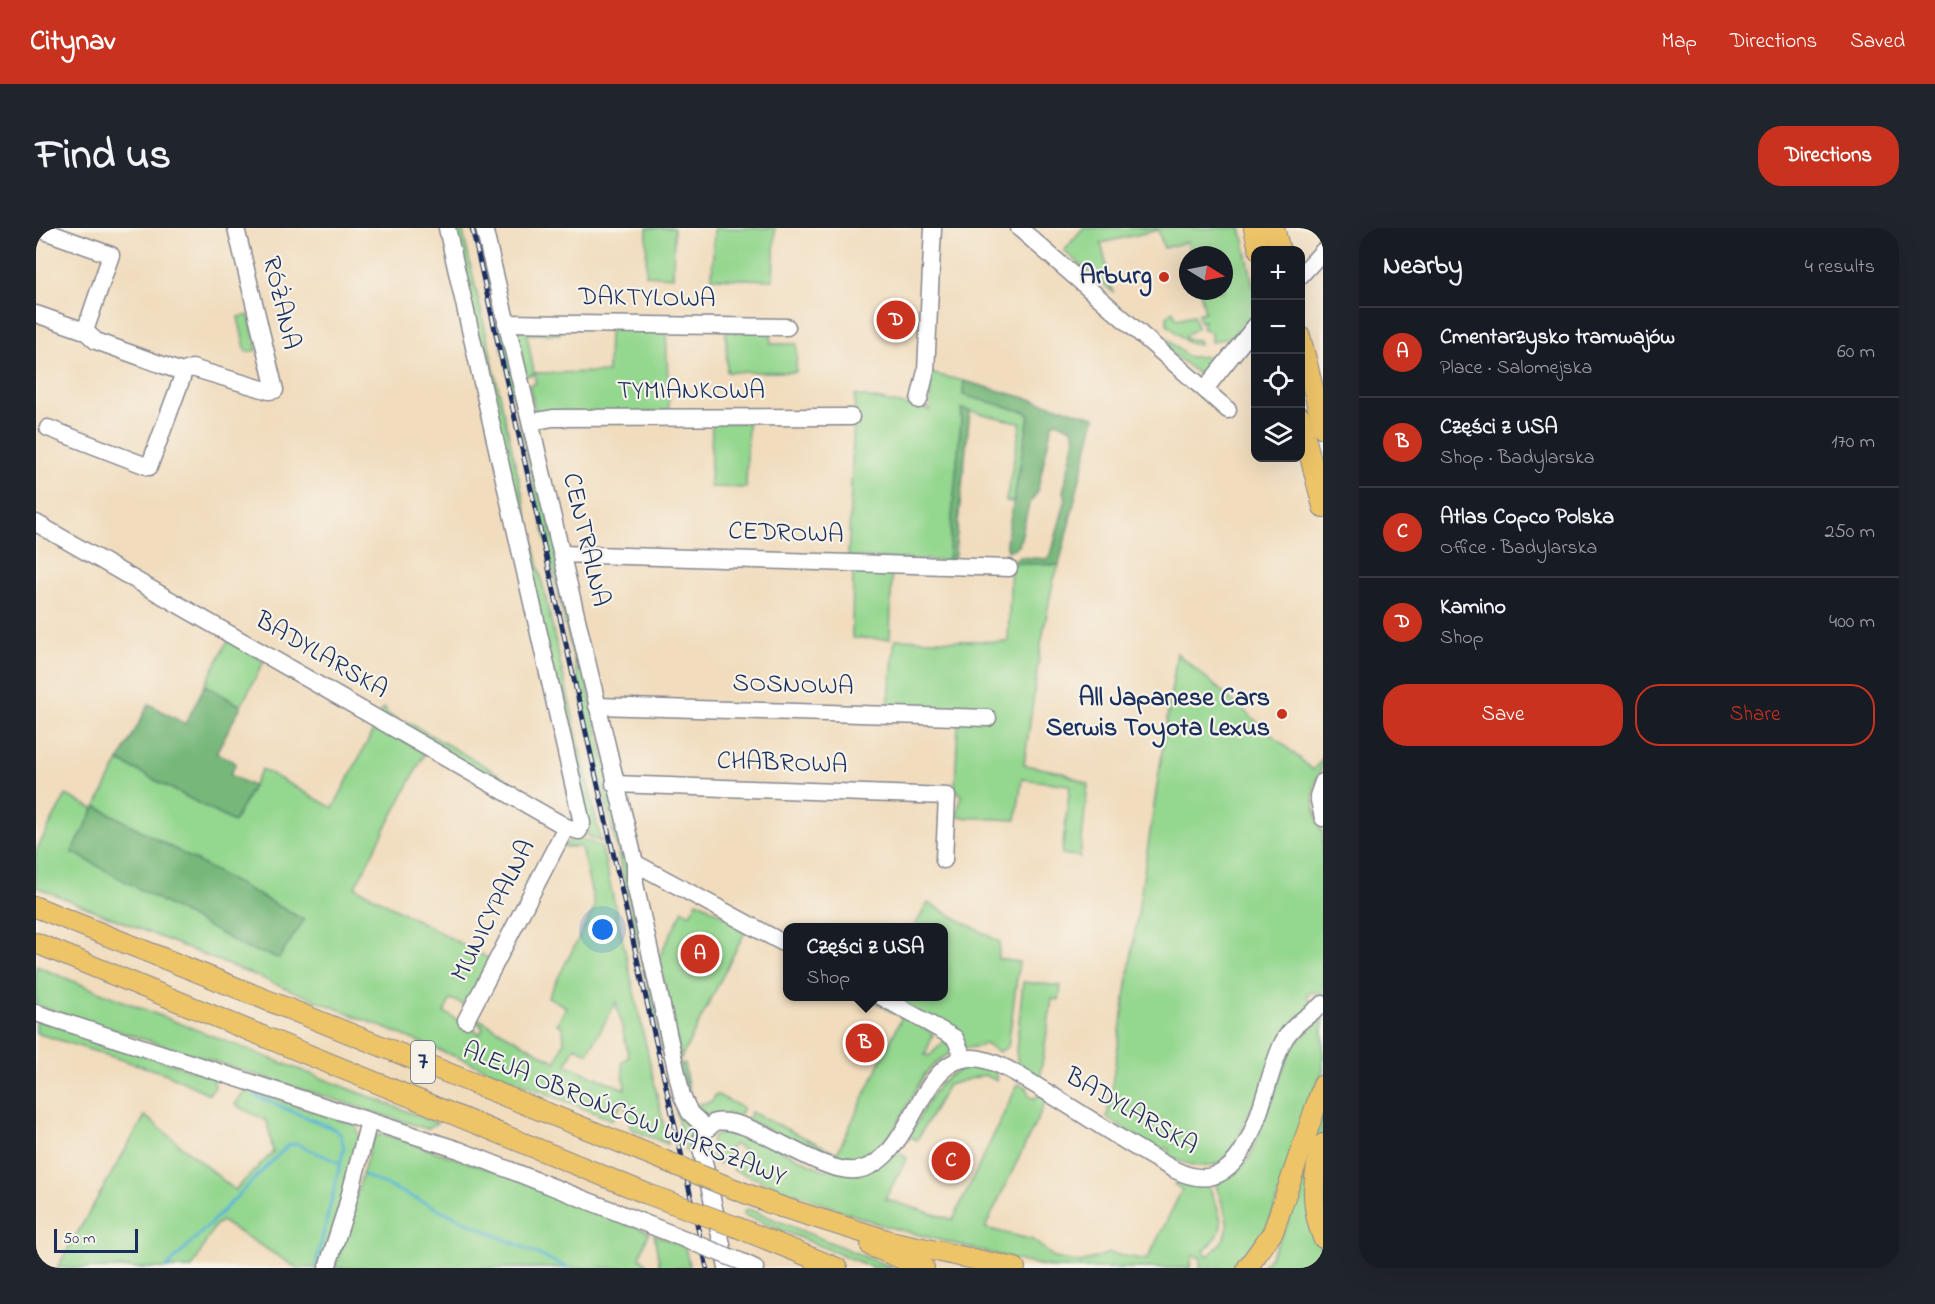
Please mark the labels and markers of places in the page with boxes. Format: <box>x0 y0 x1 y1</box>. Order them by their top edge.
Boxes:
place label: Arburg <box>1080 258 1152 297</box>
marker: Arburg <box>1157 270 1171 284</box>
pin: D <box>876 298 916 343</box>
place label: All Japanese Cars Serwis Toyota Lexus <box>1046 680 1270 748</box>
marker: All Japanese Cars Serwis Toyota Lexus <box>1275 707 1289 721</box>
pin: A <box>680 932 720 976</box>
pin: B <box>846 1020 884 1066</box>
pin: C <box>932 1138 970 1184</box>

